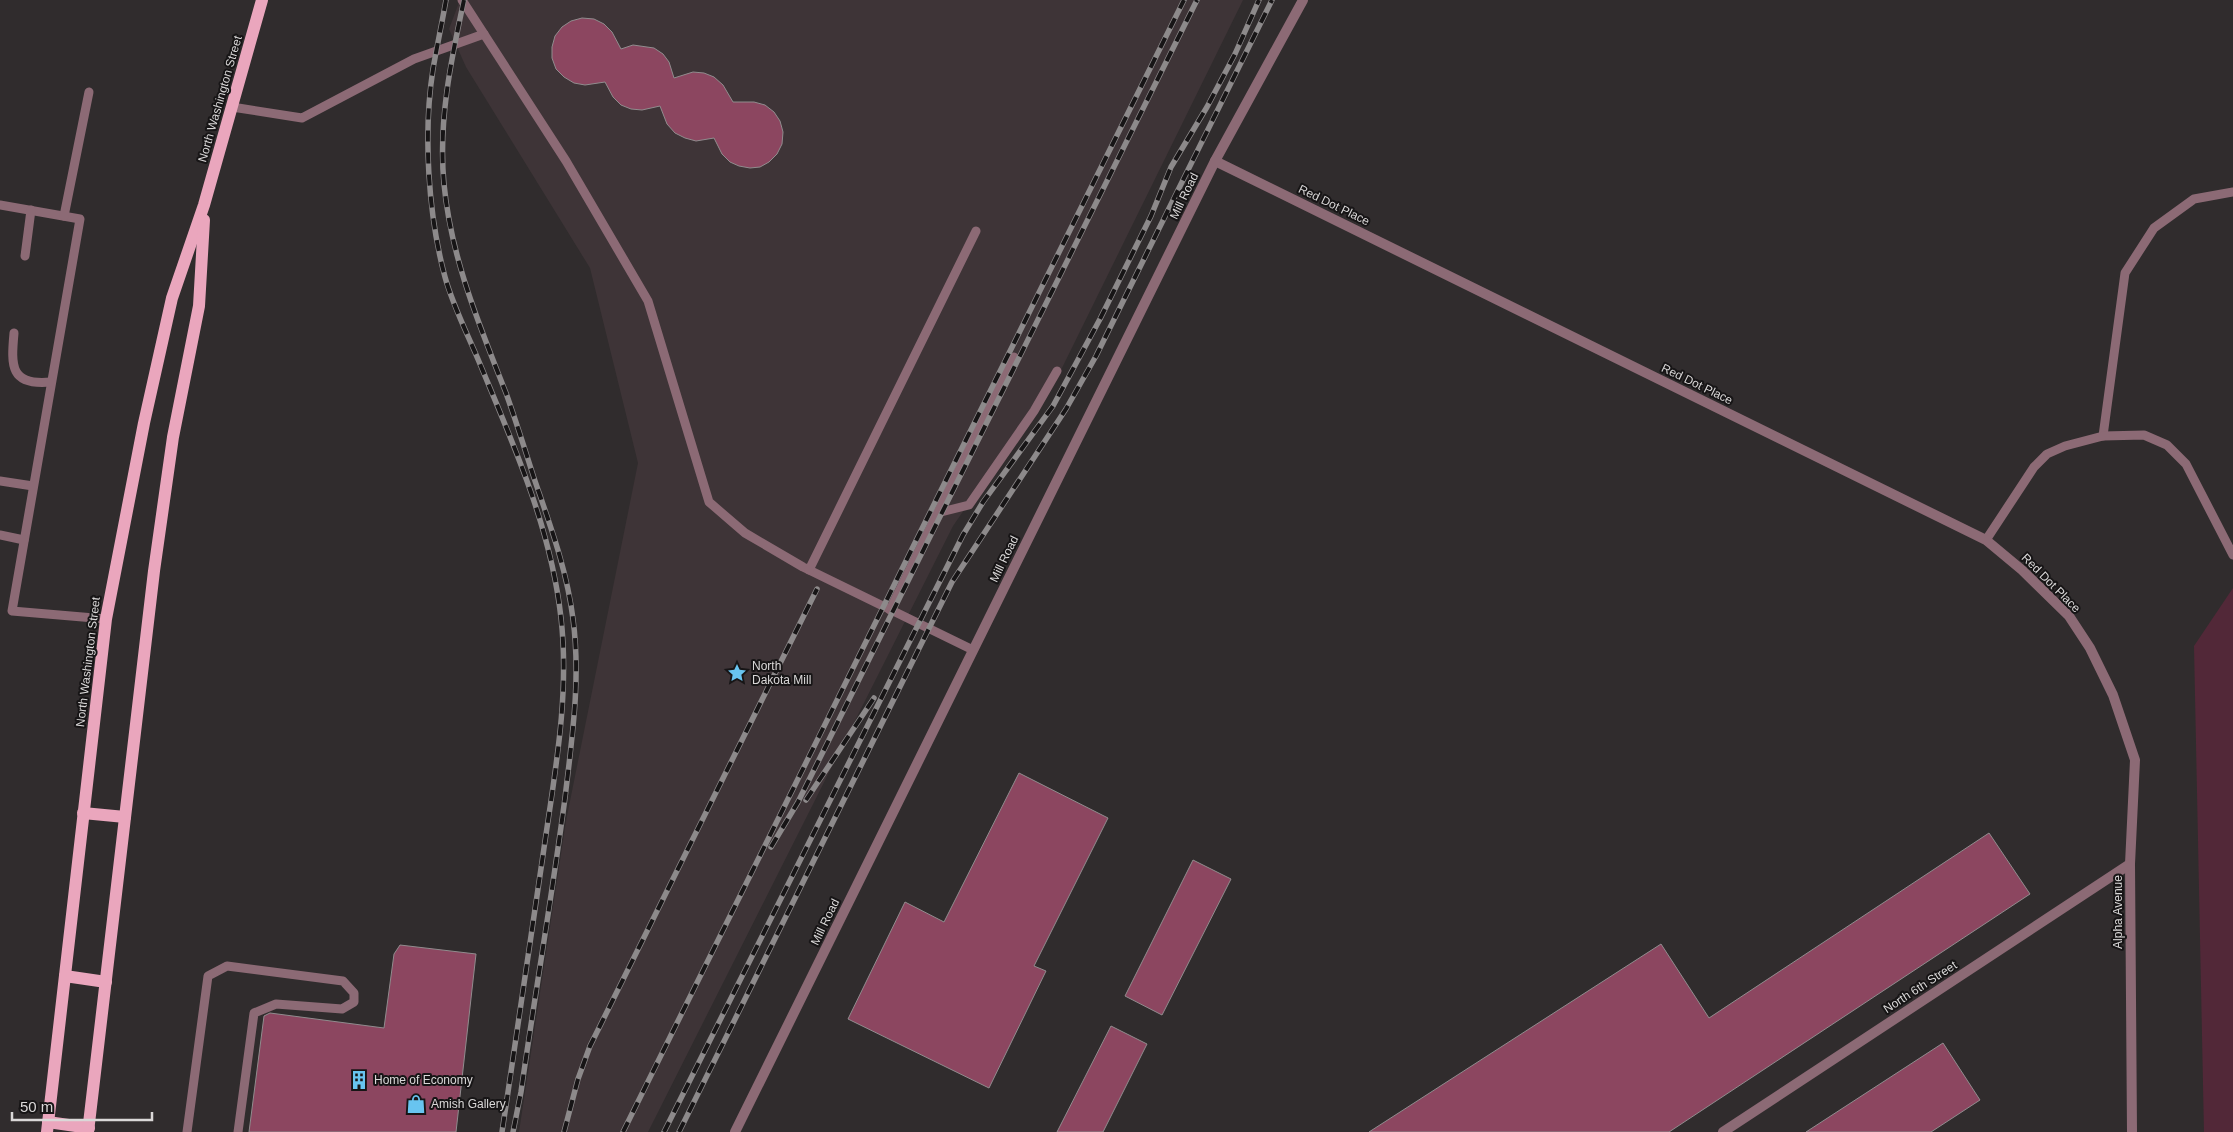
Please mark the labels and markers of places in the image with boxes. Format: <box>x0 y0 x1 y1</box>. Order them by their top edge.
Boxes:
place label: North Dakota Mill <box>752 659 811 687</box>
place icon: North Dakota Mill <box>726 662 748 684</box>
building icon: Home of Economy <box>348 1069 370 1091</box>
place label: Home of Economy <box>374 1073 473 1087</box>
shop icon: Amish Gallery <box>405 1093 427 1115</box>
place label: Amish Gallery <box>431 1097 506 1111</box>

